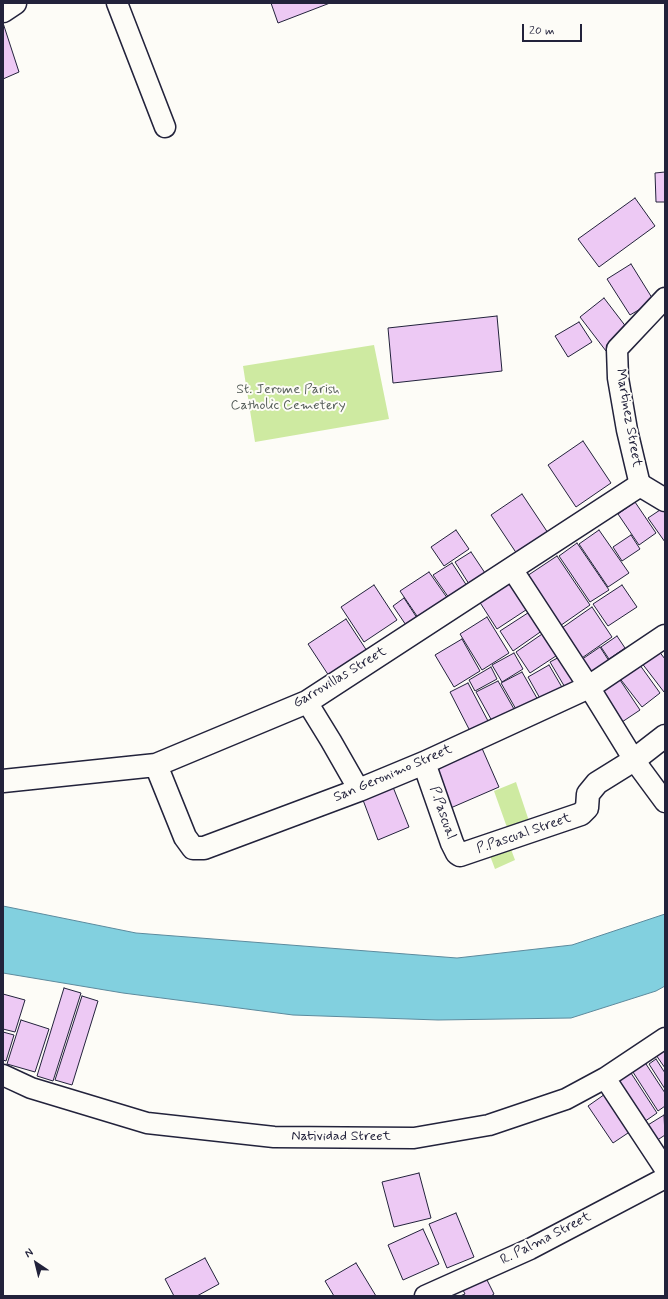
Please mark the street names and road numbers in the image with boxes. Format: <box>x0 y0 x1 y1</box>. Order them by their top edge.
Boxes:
street label: Martinez Street <box>611 367 645 469</box>
street label: Garrovillas Street <box>290 644 390 712</box>
street label: San Geronimo Street <box>331 741 455 807</box>
street label: P.Pascual <box>425 784 459 842</box>
street label: P.Pascual Street <box>475 810 573 858</box>
street label: Natividad Street <box>291 1129 391 1145</box>
street label: R. Palma Street <box>498 1209 594 1269</box>

